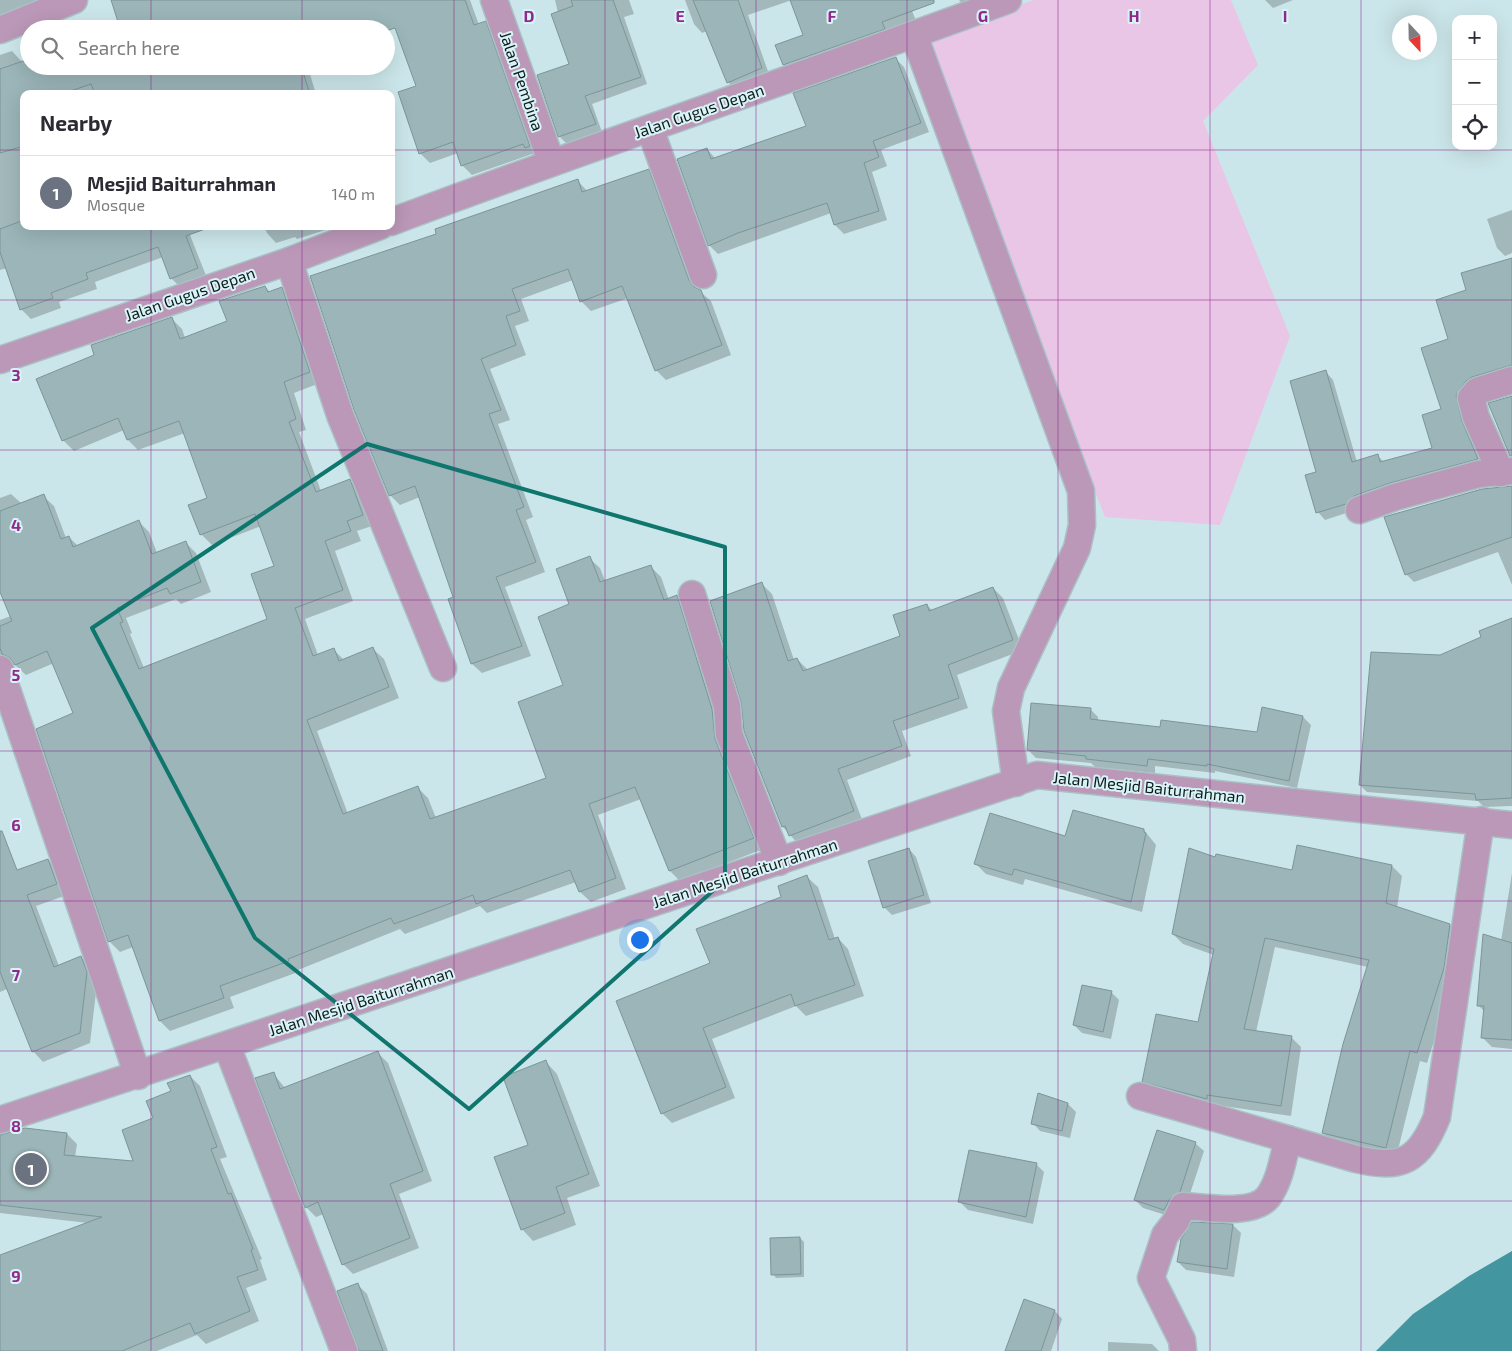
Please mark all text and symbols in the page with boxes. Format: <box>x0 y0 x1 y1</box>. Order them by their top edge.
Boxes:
text: D <box>524 6 535 25</box>
text: E <box>675 6 685 25</box>
text: F <box>828 6 837 25</box>
text: G <box>978 6 988 25</box>
text: H <box>1128 6 1140 25</box>
text: I <box>1283 6 1287 25</box>
north arrow <box>1392 15 1437 60</box>
map controls <box>1452 15 1497 150</box>
button: + <box>1452 15 1497 60</box>
search box <box>20 20 395 75</box>
street label: Jalan Pembina <box>497 29 548 133</box>
icon: search <box>38 34 66 62</box>
text: Search here <box>78 36 180 59</box>
button: − <box>1452 60 1497 105</box>
street label: Jalan Gugus Depan <box>631 79 766 142</box>
button: locate <box>1452 105 1497 150</box>
text: Nearby <box>40 110 112 135</box>
text: Mesjid Baiturrahman <box>87 172 276 195</box>
text: 1 <box>53 184 59 203</box>
text: 140 m <box>332 184 375 203</box>
text: Mosque <box>87 195 145 214</box>
street label: Jalan Gugus Depan <box>122 262 257 325</box>
text: 3 <box>11 365 21 384</box>
text: 4 <box>11 515 21 534</box>
text: 5 <box>12 665 21 684</box>
street label: Jalan Mesjid Baiturrahman <box>1052 767 1246 807</box>
text: 6 <box>11 815 21 834</box>
street label: Jalan Mesjid Baiturrahman <box>650 834 840 912</box>
your location <box>627 927 653 953</box>
street label: Jalan Mesjid Baiturrahman <box>266 962 456 1040</box>
text: 7 <box>12 965 21 984</box>
text: 8 <box>11 1116 21 1135</box>
pin: 1 <box>15 1150 47 1188</box>
text: 9 <box>11 1266 21 1285</box>

